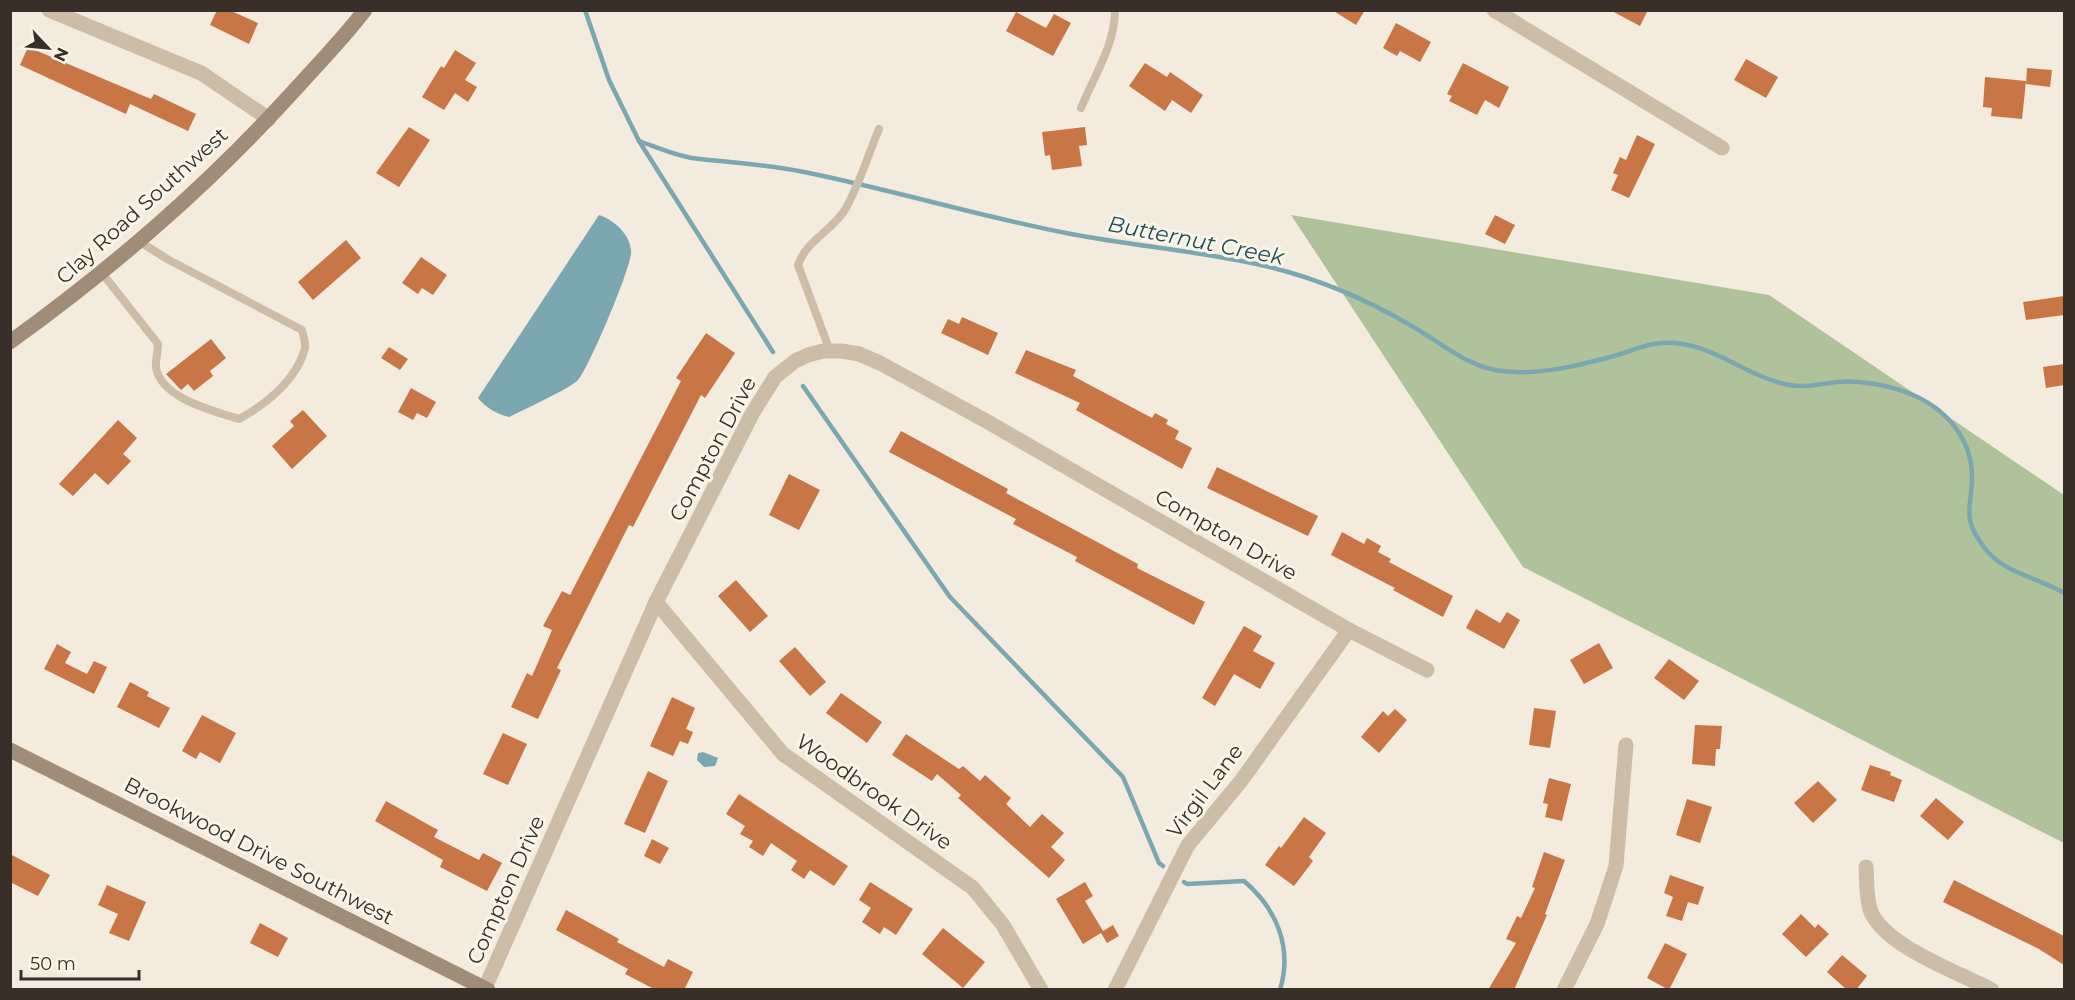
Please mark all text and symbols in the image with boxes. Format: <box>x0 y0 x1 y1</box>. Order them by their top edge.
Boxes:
north arrow <box>18 18 78 78</box>
text: N <box>50 44 72 64</box>
street label: Clay Road Southwest <box>51 122 233 289</box>
water label: Butternut Creek <box>1106 210 1287 271</box>
street label: Compton Drive <box>664 372 761 525</box>
street label: Compton Drive <box>1151 484 1302 585</box>
street label: Woodbrook Drive <box>792 728 957 855</box>
street label: Virgil Lane <box>1161 739 1248 843</box>
street label: Brookwood Drive Southwest <box>120 771 398 930</box>
street label: Compton Drive <box>462 812 550 968</box>
scale bar <box>21 943 140 981</box>
text: 50 m <box>30 953 76 975</box>

